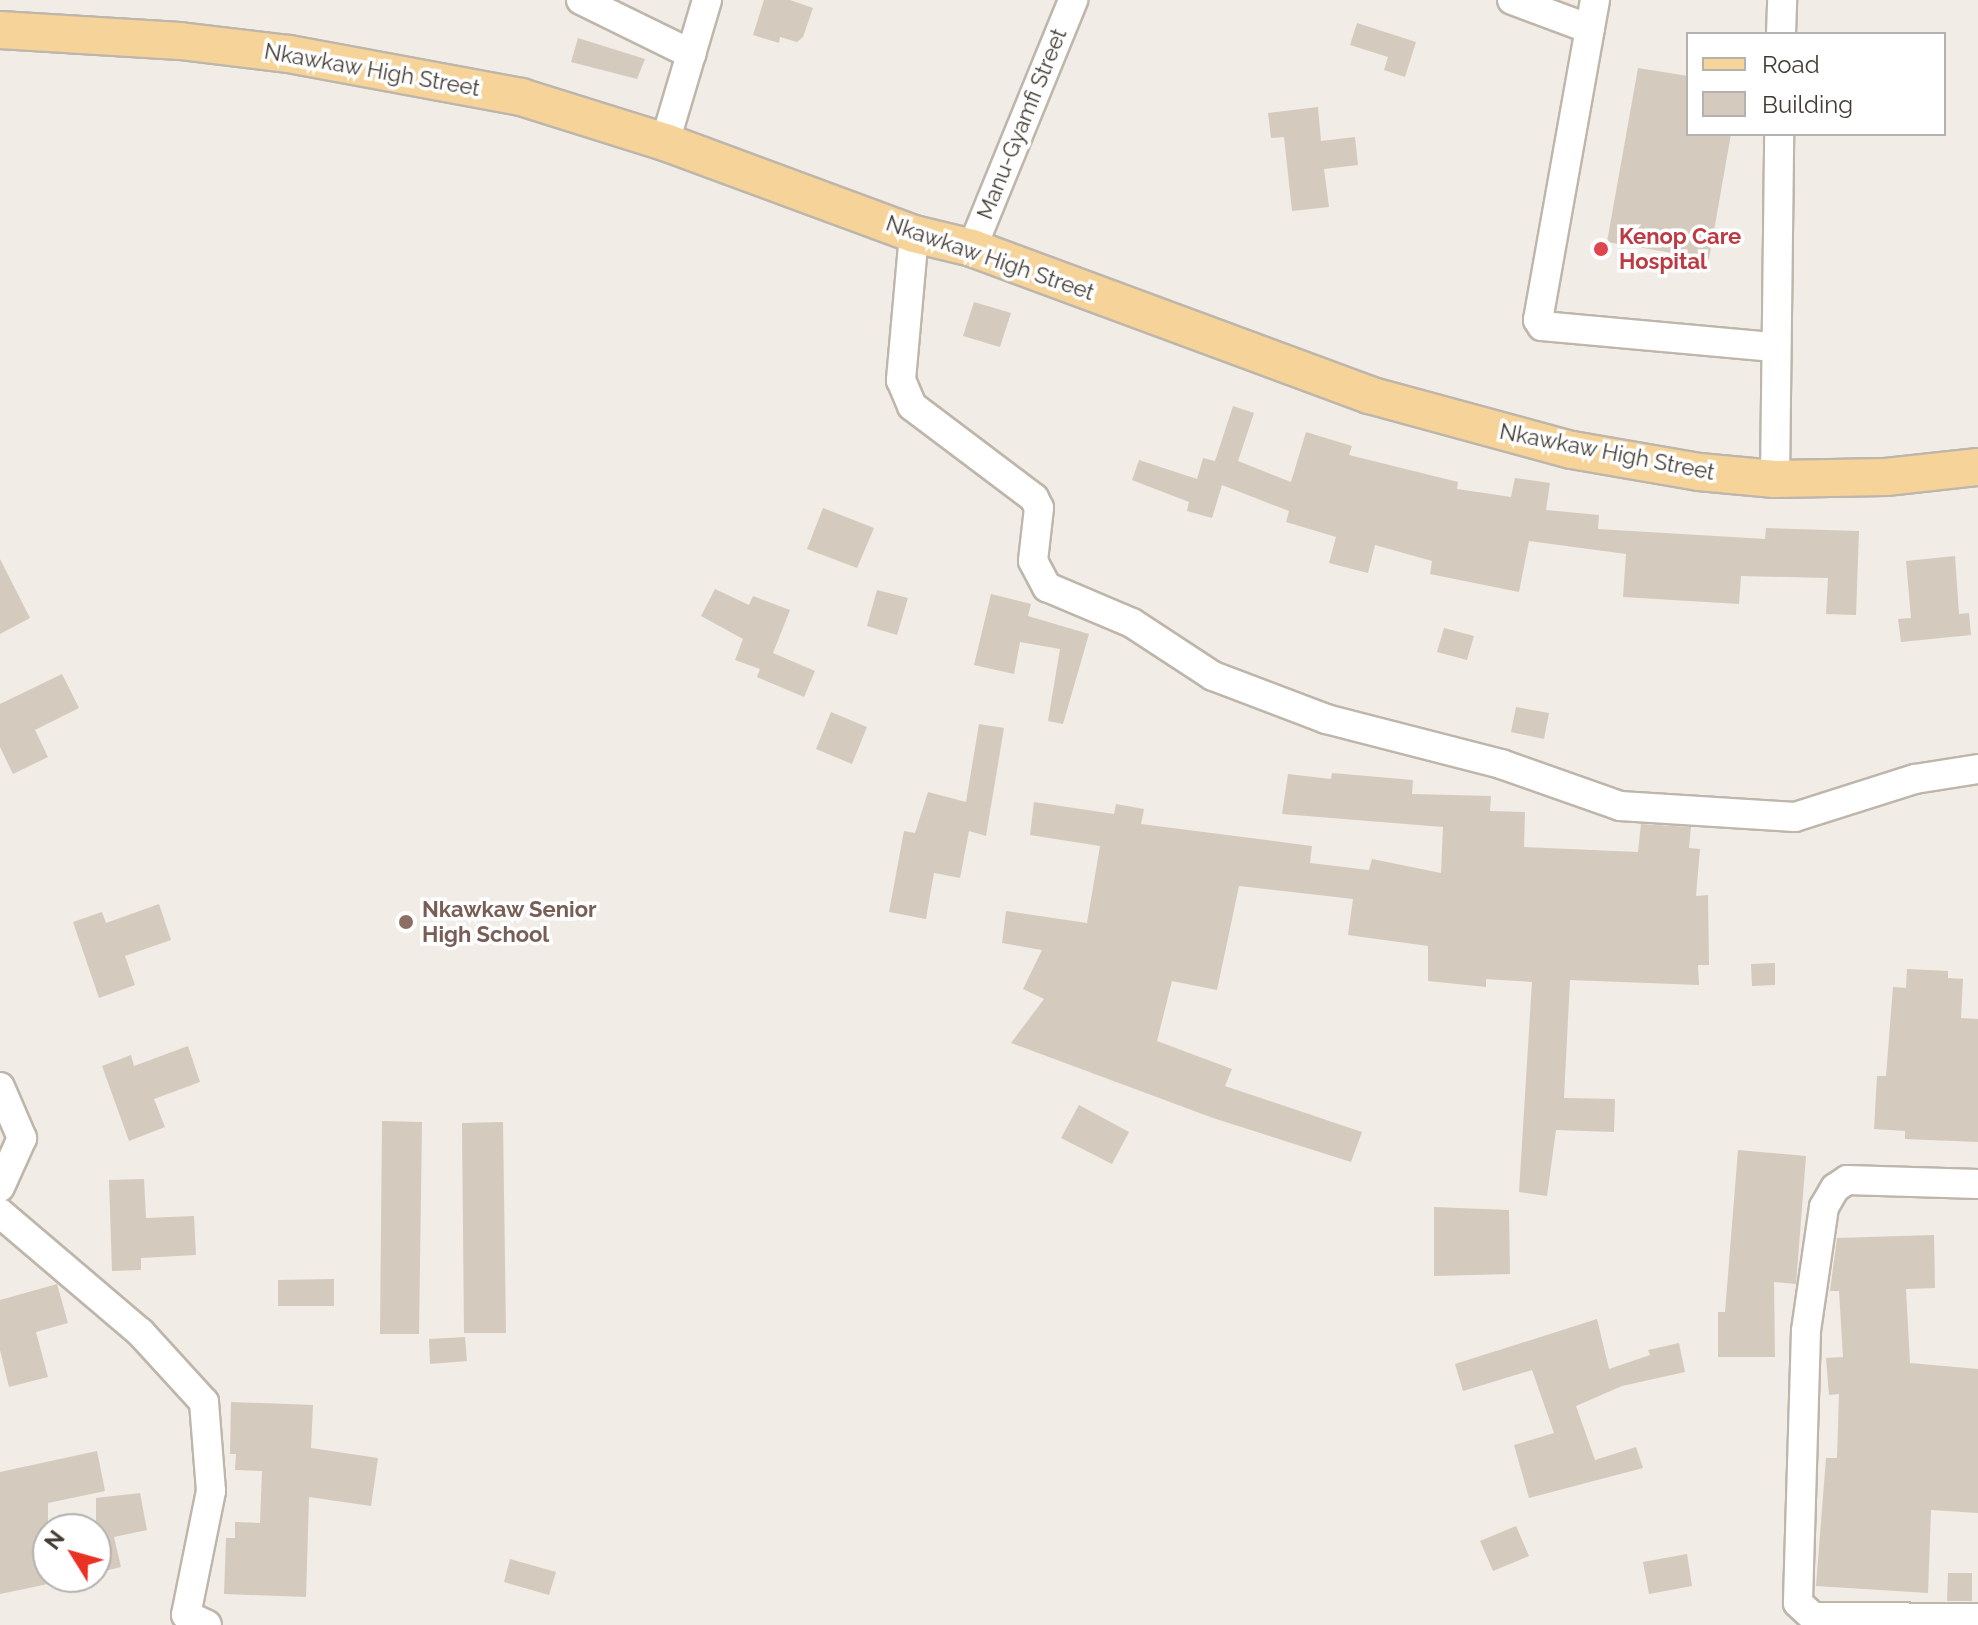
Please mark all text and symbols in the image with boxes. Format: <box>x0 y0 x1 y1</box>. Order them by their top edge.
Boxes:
street label: Manu-Gyamfi Street <box>972 25 1072 223</box>
legend <box>1686 32 1946 136</box>
street label: Nkawkaw High Street <box>262 38 482 102</box>
text: Road <box>1762 50 1820 79</box>
text: Building <box>1762 90 1853 119</box>
street label: Nkawkaw High Street <box>882 210 1098 306</box>
place label: Kenop Care Hospital <box>1619 223 1741 274</box>
marker: Kenop Care Hospital <box>1590 238 1612 260</box>
street label: Nkawkaw High Street <box>1497 418 1717 486</box>
place label: Nkawkaw Senior High School <box>422 896 597 948</box>
marker: Nkawkaw Senior High School <box>397 913 415 931</box>
north arrow <box>32 1513 112 1593</box>
text: N <box>39 1525 70 1554</box>

